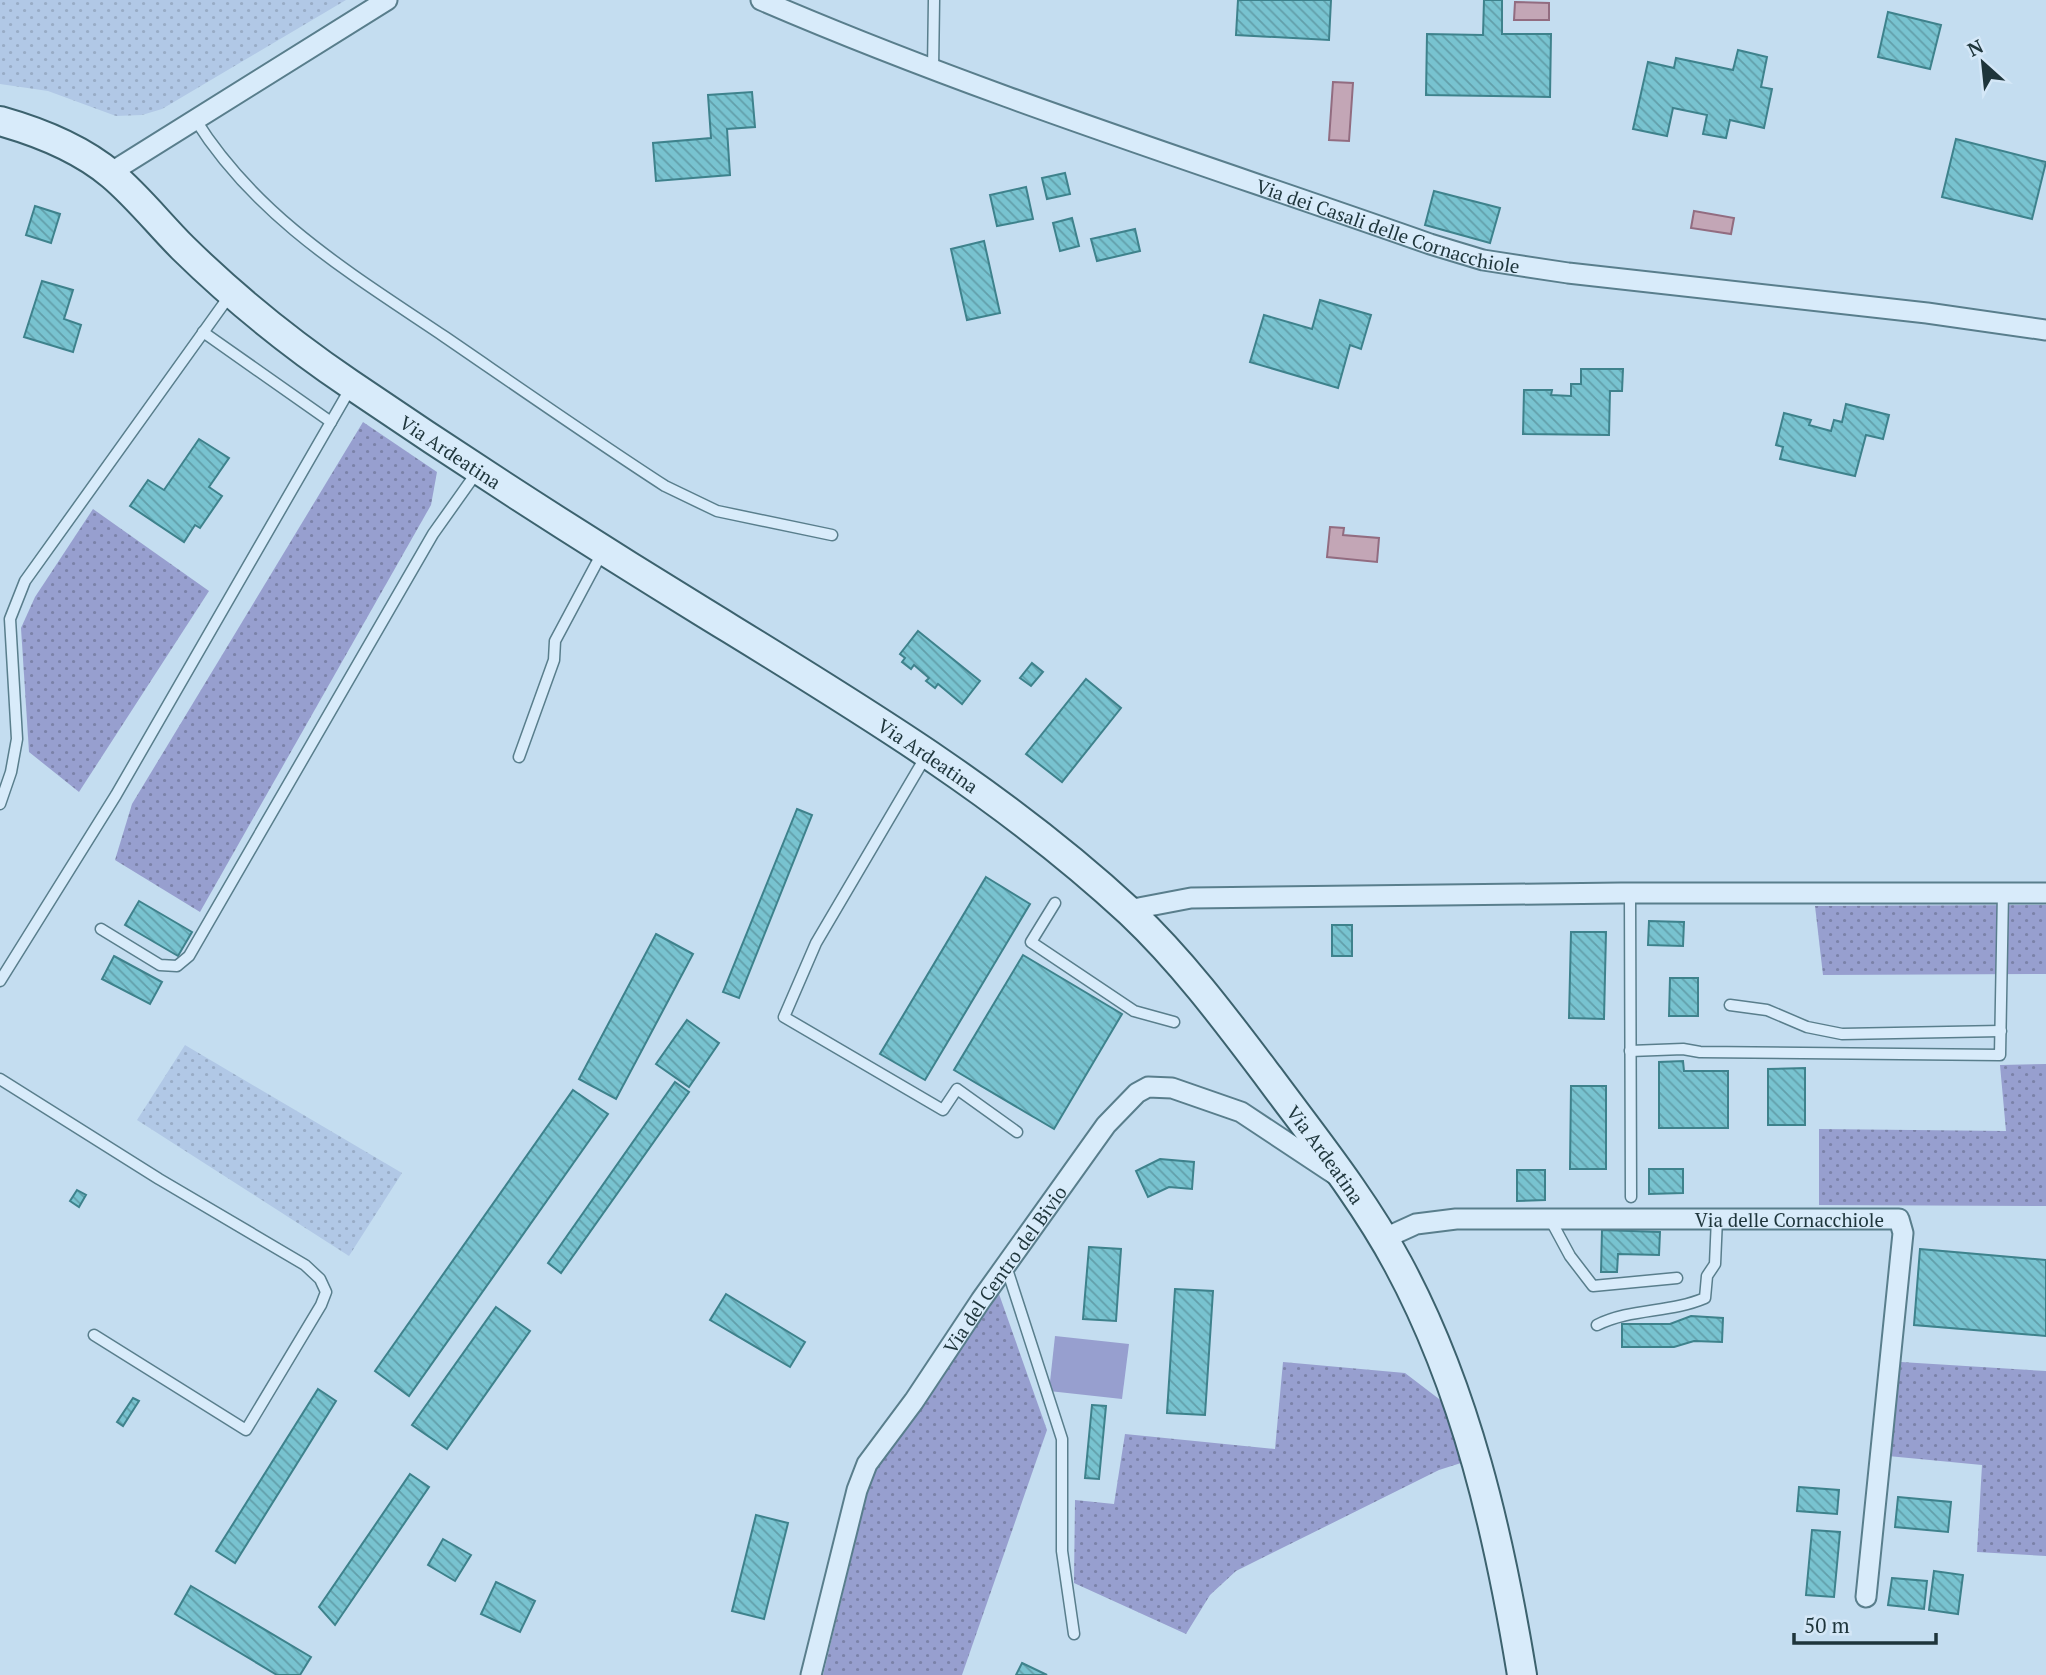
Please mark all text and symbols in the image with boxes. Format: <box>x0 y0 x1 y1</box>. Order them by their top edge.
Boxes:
north arrow <box>1948 28 2018 98</box>
text: N <box>1963 33 1988 62</box>
street label: Via dei Casali delle Cornacchiole <box>1253 172 1522 278</box>
street label: Via Ardeatina <box>395 409 506 494</box>
street label: Via Ardeatina <box>873 712 984 798</box>
street label: Via Ardeatina <box>1282 1100 1371 1209</box>
street label: Via del Centro del Bivio <box>937 1180 1072 1358</box>
street label: Via delle Cornacchiole <box>1695 1207 1884 1232</box>
scale bar <box>1794 1602 1936 1646</box>
text: 50 m <box>1804 1611 1850 1639</box>

